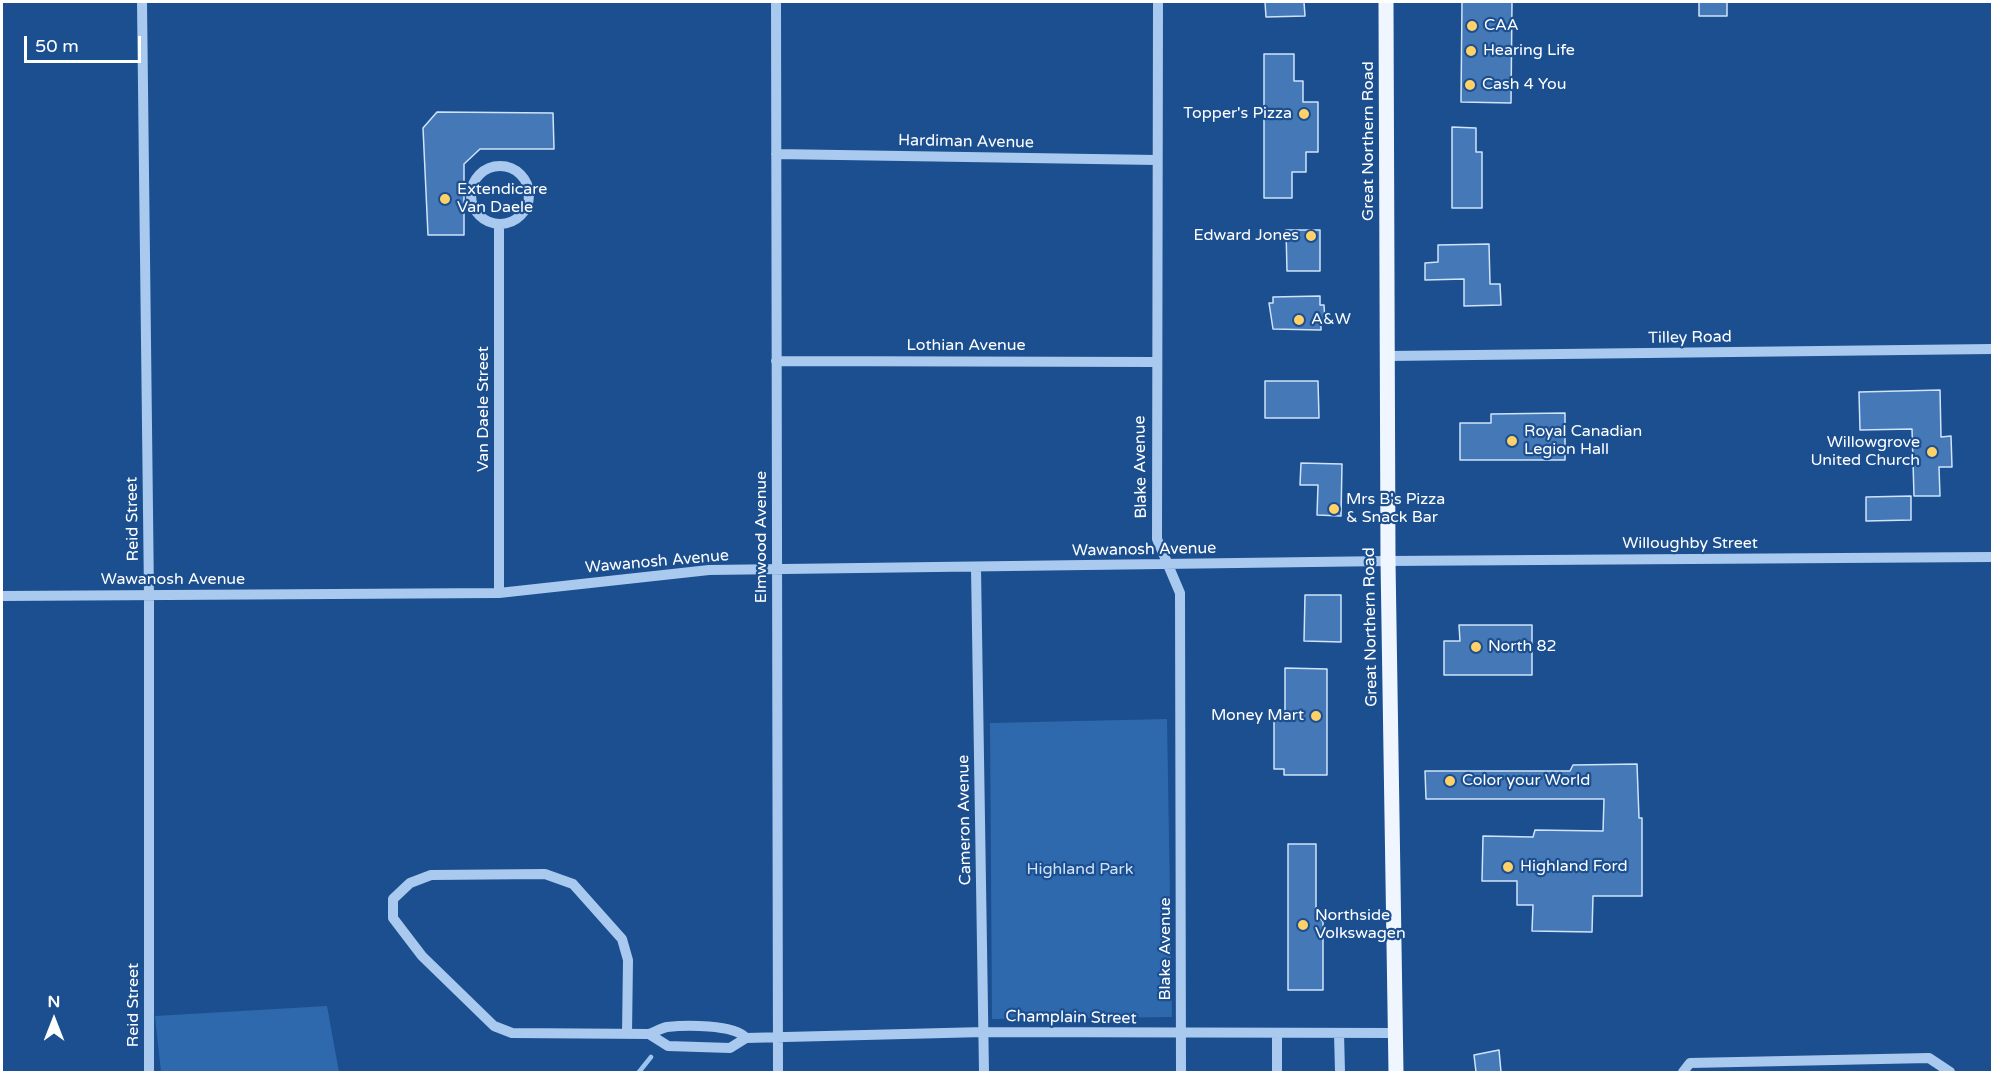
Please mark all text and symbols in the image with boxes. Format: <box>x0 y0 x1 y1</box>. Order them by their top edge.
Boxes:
place label: CAA <box>1484 16 1519 36</box>
marker: CAA <box>1465 19 1479 33</box>
scale bar <box>27 24 144 62</box>
text: 50 m <box>35 35 79 57</box>
place label: Hearing Life <box>1483 41 1575 61</box>
marker: Hearing Life <box>1464 44 1478 58</box>
street label: Great Northern Road <box>1359 61 1379 221</box>
place label: Cash 4 You <box>1482 75 1566 95</box>
marker: Cash 4 You <box>1463 78 1477 92</box>
place label: Topper's Pizza <box>1183 104 1292 124</box>
marker: Topper's Pizza <box>1297 107 1311 121</box>
street label: Hardiman Avenue <box>898 131 1034 153</box>
place label: Extendicare Van Daele <box>457 180 547 218</box>
marker: Extendicare Van Daele <box>438 192 452 206</box>
place label: Edward Jones <box>1194 226 1299 246</box>
marker: Edward Jones <box>1304 229 1318 243</box>
place label: A&W <box>1311 310 1351 330</box>
marker: A&W <box>1292 313 1306 327</box>
street label: Tilley Road <box>1648 328 1732 348</box>
street label: Lothian Avenue <box>907 336 1025 356</box>
street label: Van Daele Street <box>474 346 494 472</box>
street label: Blake Avenue <box>1131 415 1151 519</box>
place label: Royal Canadian Legion Hall <box>1524 422 1642 460</box>
place label: Willowgrove United Church <box>1810 433 1920 471</box>
marker: Royal Canadian Legion Hall <box>1505 434 1519 448</box>
marker: Willowgrove United Church <box>1925 445 1939 459</box>
street label: Elmwood Avenue <box>752 471 772 603</box>
street label: Reid Street <box>123 477 143 561</box>
place label: Mrs B's Pizza & Snack Bar <box>1346 490 1445 528</box>
marker: Mrs B's Pizza & Snack Bar <box>1327 502 1341 516</box>
street label: Willoughby Street <box>1622 534 1758 554</box>
street label: Wawanosh Avenue <box>1072 539 1216 561</box>
street label: Wawanosh Avenue <box>584 546 730 578</box>
street label: Great Northern Road <box>1360 547 1382 707</box>
street label: Wawanosh Avenue <box>101 570 245 590</box>
place label: North 82 <box>1488 637 1557 657</box>
marker: North 82 <box>1469 640 1483 654</box>
place label: Money Mart <box>1211 706 1304 726</box>
marker: Money Mart <box>1309 709 1323 723</box>
street label: Cameron Avenue <box>954 755 976 885</box>
place label: Color your World <box>1462 771 1590 791</box>
marker: Color your World <box>1443 774 1457 788</box>
place label: Highland Ford <box>1520 857 1628 877</box>
park label: Highland Park <box>1027 860 1133 880</box>
marker: Highland Ford <box>1501 860 1515 874</box>
street label: Blake Avenue <box>1156 897 1176 1001</box>
place label: Northside Volkswagen <box>1315 906 1406 944</box>
marker: Northside Volkswagen <box>1296 918 1310 932</box>
street label: Reid Street <box>124 963 144 1047</box>
north arrow <box>24 990 84 1050</box>
text: N <box>48 992 60 1012</box>
street label: Champlain Street <box>1005 1007 1137 1029</box>

